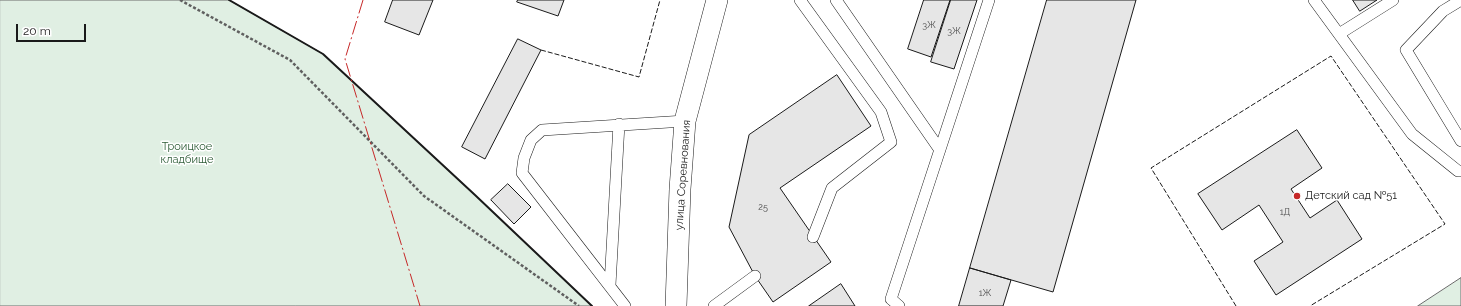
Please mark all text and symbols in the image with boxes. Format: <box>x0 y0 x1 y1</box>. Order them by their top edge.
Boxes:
scale bar <box>18 16 88 42</box>
house number: 3Ж <box>922 20 936 30</box>
text: 20 m <box>23 24 51 38</box>
house number: 3Ж <box>947 26 961 36</box>
street label: улица Соревнования <box>673 119 693 231</box>
park label: Троицкое кладбище <box>160 140 214 166</box>
place label: Детский сад №51 <box>1305 189 1397 203</box>
marker: Детский сад №51 <box>1292 191 1302 201</box>
house number: 25 <box>758 202 768 212</box>
house number: 1Д <box>1280 207 1290 217</box>
house number: 1Ж <box>979 288 991 298</box>

